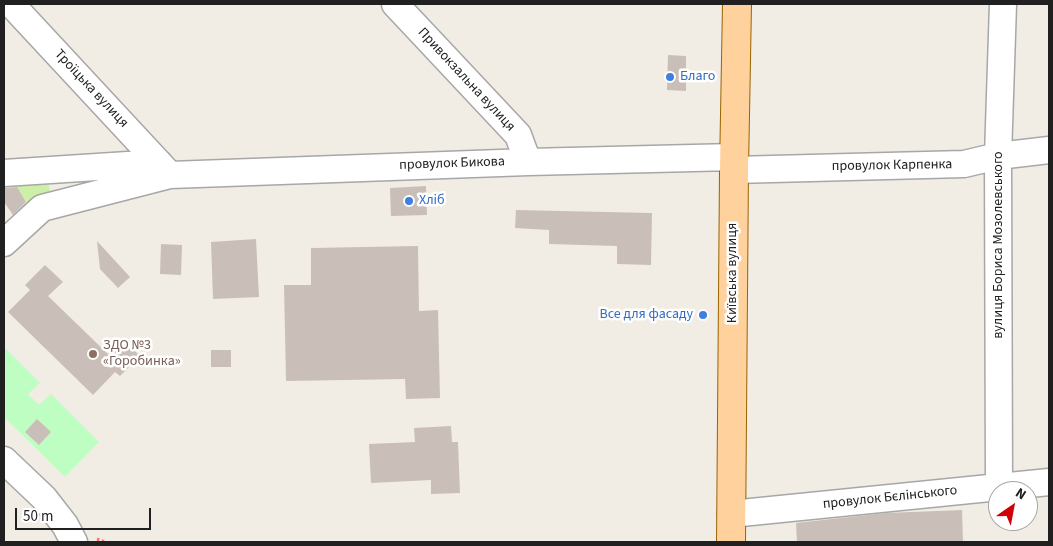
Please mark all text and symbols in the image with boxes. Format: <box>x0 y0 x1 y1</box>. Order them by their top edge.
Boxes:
street label: Привокзальна вулиця <box>414 25 518 135</box>
street label: Троїцька вулиця <box>50 46 132 132</box>
place label: Благо <box>680 69 715 85</box>
marker: Благо <box>664 71 676 83</box>
street label: вулиця Бориса Мозолевського <box>991 151 1007 339</box>
street label: провулок Бикова <box>399 154 505 174</box>
street label: провулок Карпенка <box>832 157 952 175</box>
place label: Хліб <box>419 193 445 209</box>
marker: Хліб <box>403 195 415 207</box>
street label: Київська вулиця <box>725 223 741 323</box>
place label: Все для фасаду <box>599 307 693 323</box>
marker: Все для фасаду <box>697 309 709 321</box>
place label: ЗДО №3 «Горобинка» <box>103 338 181 371</box>
marker: ЗДО №3 «Горобинка» <box>87 348 99 360</box>
north arrow <box>988 481 1038 531</box>
street label: провулок Бєлінського <box>822 483 958 513</box>
text: N <box>1011 483 1030 505</box>
scale bar <box>18 498 154 530</box>
text: 50 m <box>23 506 53 527</box>

